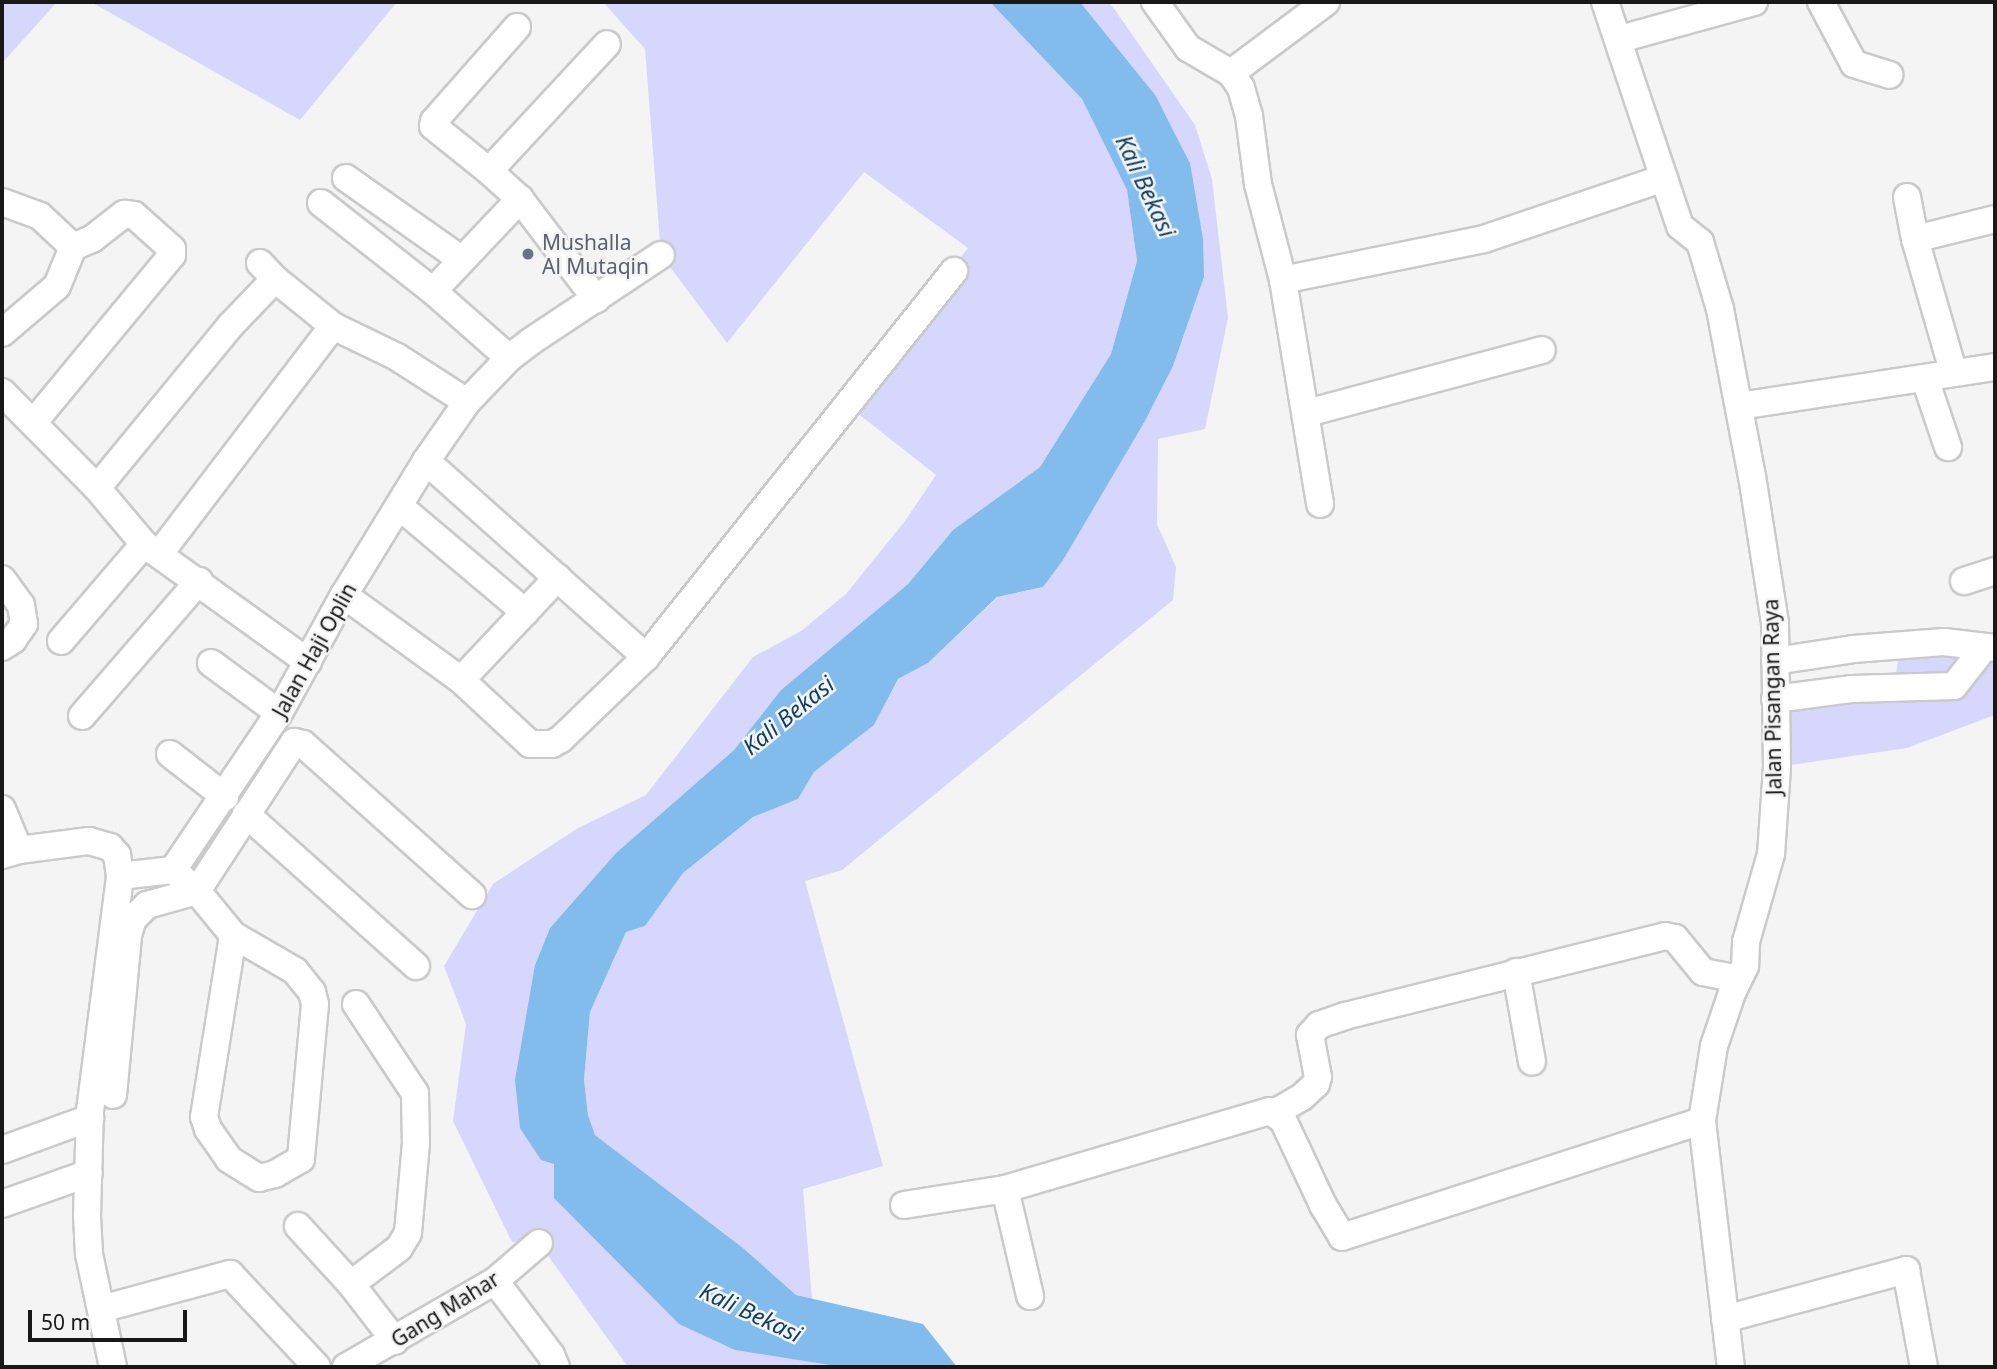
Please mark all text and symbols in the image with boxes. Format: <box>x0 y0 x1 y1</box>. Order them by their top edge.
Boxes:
water label: Kali Bekasi <box>1110 131 1182 241</box>
place label: Mushalla Al Mutaqin <box>542 229 649 279</box>
marker: Mushalla Al Mutaqin <box>520 246 536 262</box>
street label: Jalan Haji Oplin <box>267 578 361 722</box>
street label: Jalan Pisangan Raya <box>1758 599 1786 795</box>
water label: Kali Bekasi <box>737 670 839 760</box>
street label: Gang Mahar <box>386 1266 504 1352</box>
water label: Kali Bekasi <box>696 1276 806 1348</box>
scale bar <box>32 1296 191 1340</box>
text: 50 m <box>41 1308 90 1336</box>

